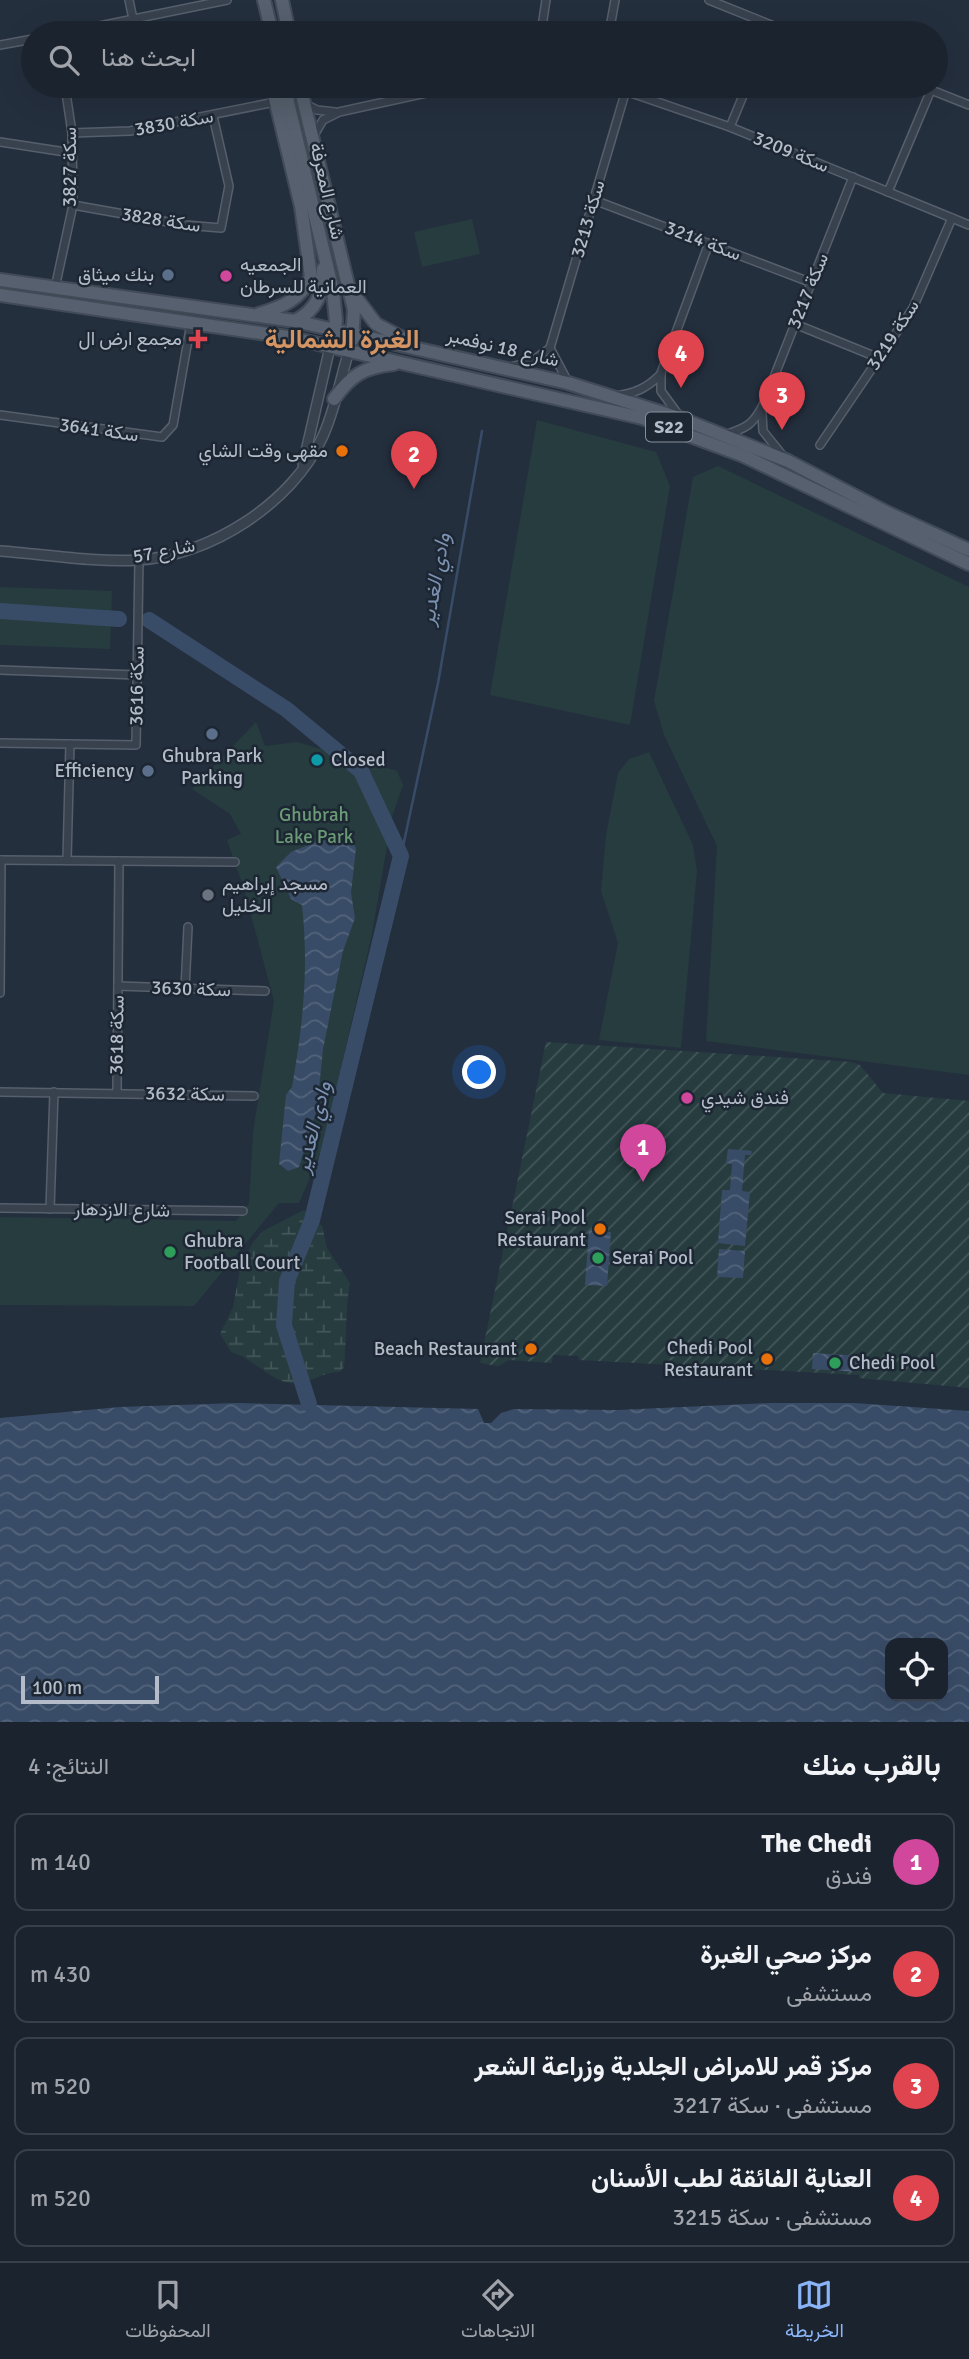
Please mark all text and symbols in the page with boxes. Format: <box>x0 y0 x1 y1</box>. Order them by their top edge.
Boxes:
search box <box>21 21 948 98</box>
icon: search <box>45 41 83 79</box>
text: ابحث هنا <box>101 42 196 74</box>
street label: سكة 3830 <box>133 104 215 142</box>
street label: سكة 3209 <box>750 126 832 178</box>
street label: سكة 3827 <box>58 127 82 207</box>
street label: شارع المعرفة <box>304 140 350 242</box>
street label: سكة 3213 <box>565 177 611 261</box>
street label: سكة 3828 <box>120 202 202 238</box>
street label: سكة 3214 <box>661 216 745 266</box>
street label: سكة 3217 <box>782 250 834 332</box>
place label: الجمعيه العمانية للسرطان <box>240 253 367 299</box>
place label: بنك ميثاق <box>78 263 154 287</box>
marker: بنك ميثاق <box>160 267 176 283</box>
marker: الجمعيه العمانية للسرطان <box>218 268 234 284</box>
street label: سكة 3219 <box>861 295 925 375</box>
street label: شارع 18 نوفمبر <box>444 323 561 373</box>
district label: الغبرة الشمالية <box>265 324 419 356</box>
place label: مجمع ارض ال <box>79 327 182 352</box>
marker: مجمع ارض ال <box>188 329 208 349</box>
pin: 4 <box>658 330 704 388</box>
pin: 3 <box>759 372 805 430</box>
road number: S22 <box>646 412 692 442</box>
street label: سكة 3641 <box>58 413 140 447</box>
pin: 2 <box>391 431 437 489</box>
place label: مقهى وقت الشاي <box>198 439 328 466</box>
marker: مقهى وقت الشاي <box>334 443 350 459</box>
water label: وادي الغدير <box>414 530 460 630</box>
street label: شارع 57 <box>131 533 197 569</box>
street label: سكة 3616 <box>124 646 150 726</box>
marker: Ghubra Park Parking <box>204 726 220 742</box>
place label: Ghubra Park Parking <box>162 744 263 790</box>
place label: Closed <box>331 748 386 772</box>
marker: Closed <box>309 752 325 768</box>
place label: Efficiency <box>55 759 134 783</box>
marker: Efficiency <box>140 763 156 779</box>
park label: Ghubrah Lake Park <box>275 803 354 849</box>
place label: مسجد إبراهيم الخليل <box>222 872 328 918</box>
marker: مسجد إبراهيم الخليل <box>200 887 216 903</box>
street label: سكة 3630 <box>151 976 231 1002</box>
street label: سكة 3618 <box>104 995 130 1075</box>
your location <box>462 1055 496 1089</box>
water label: وادي الغدير <box>289 1078 341 1178</box>
street label: سكة 3632 <box>145 1081 225 1107</box>
place label: فندق شيدي <box>701 1086 789 1113</box>
marker: فندق شيدي <box>679 1090 695 1106</box>
pin: 1 <box>620 1124 666 1182</box>
street label: شارع الازدهار <box>73 1197 170 1223</box>
place label: Serai Pool Restaurant <box>497 1206 586 1252</box>
marker: Serai Pool Restaurant <box>592 1221 608 1237</box>
place label: Ghubra Football Court <box>184 1229 300 1275</box>
marker: Ghubra Football Court <box>162 1244 178 1260</box>
place label: Serai Pool <box>612 1246 694 1270</box>
marker: Serai Pool <box>590 1250 606 1266</box>
place label: Chedi Pool Restaurant <box>664 1336 753 1382</box>
place label: Beach Restaurant <box>374 1337 517 1361</box>
marker: Beach Restaurant <box>523 1341 539 1357</box>
marker: Chedi Pool Restaurant <box>759 1351 775 1367</box>
place label: Chedi Pool <box>849 1351 935 1375</box>
marker: Chedi Pool <box>827 1355 843 1371</box>
map controls <box>885 1638 948 1701</box>
button: locate <box>885 1638 948 1701</box>
scale bar <box>21 1673 159 1705</box>
text: 100 m <box>32 1676 82 1700</box>
text: بالقرب منك <box>803 1747 941 1784</box>
text: النتائج: 4 <box>28 1752 109 1781</box>
text: The Chedi <box>761 1828 872 1860</box>
text: 140 m <box>30 1848 91 1877</box>
text: 1 <box>910 1848 922 1877</box>
text: فندق <box>826 1862 872 1891</box>
text: مركز صحي الغبرة <box>700 1939 872 1971</box>
text: 430 m <box>30 1960 91 1989</box>
text: 2 <box>910 1960 922 1989</box>
text: مستشفى <box>786 1979 872 2008</box>
text: مركز قمر للامراض الجلدية وزراعة الشعر <box>474 2051 872 2083</box>
text: 520 m <box>30 2072 91 2101</box>
text: 3 <box>910 2072 922 2101</box>
text: مستشفى · سكة 3217 <box>673 2091 872 2120</box>
text: العناية الفائقة لطب الأسنان <box>591 2163 872 2195</box>
text: 520 m <box>30 2184 91 2213</box>
text: 4 <box>910 2184 922 2213</box>
text: مستشفى · سكة 3215 <box>673 2203 872 2232</box>
tab: المحفوظات <box>125 2276 211 2347</box>
tab: الاتجاهات <box>461 2276 535 2347</box>
tab: الخريطة <box>785 2276 844 2347</box>

